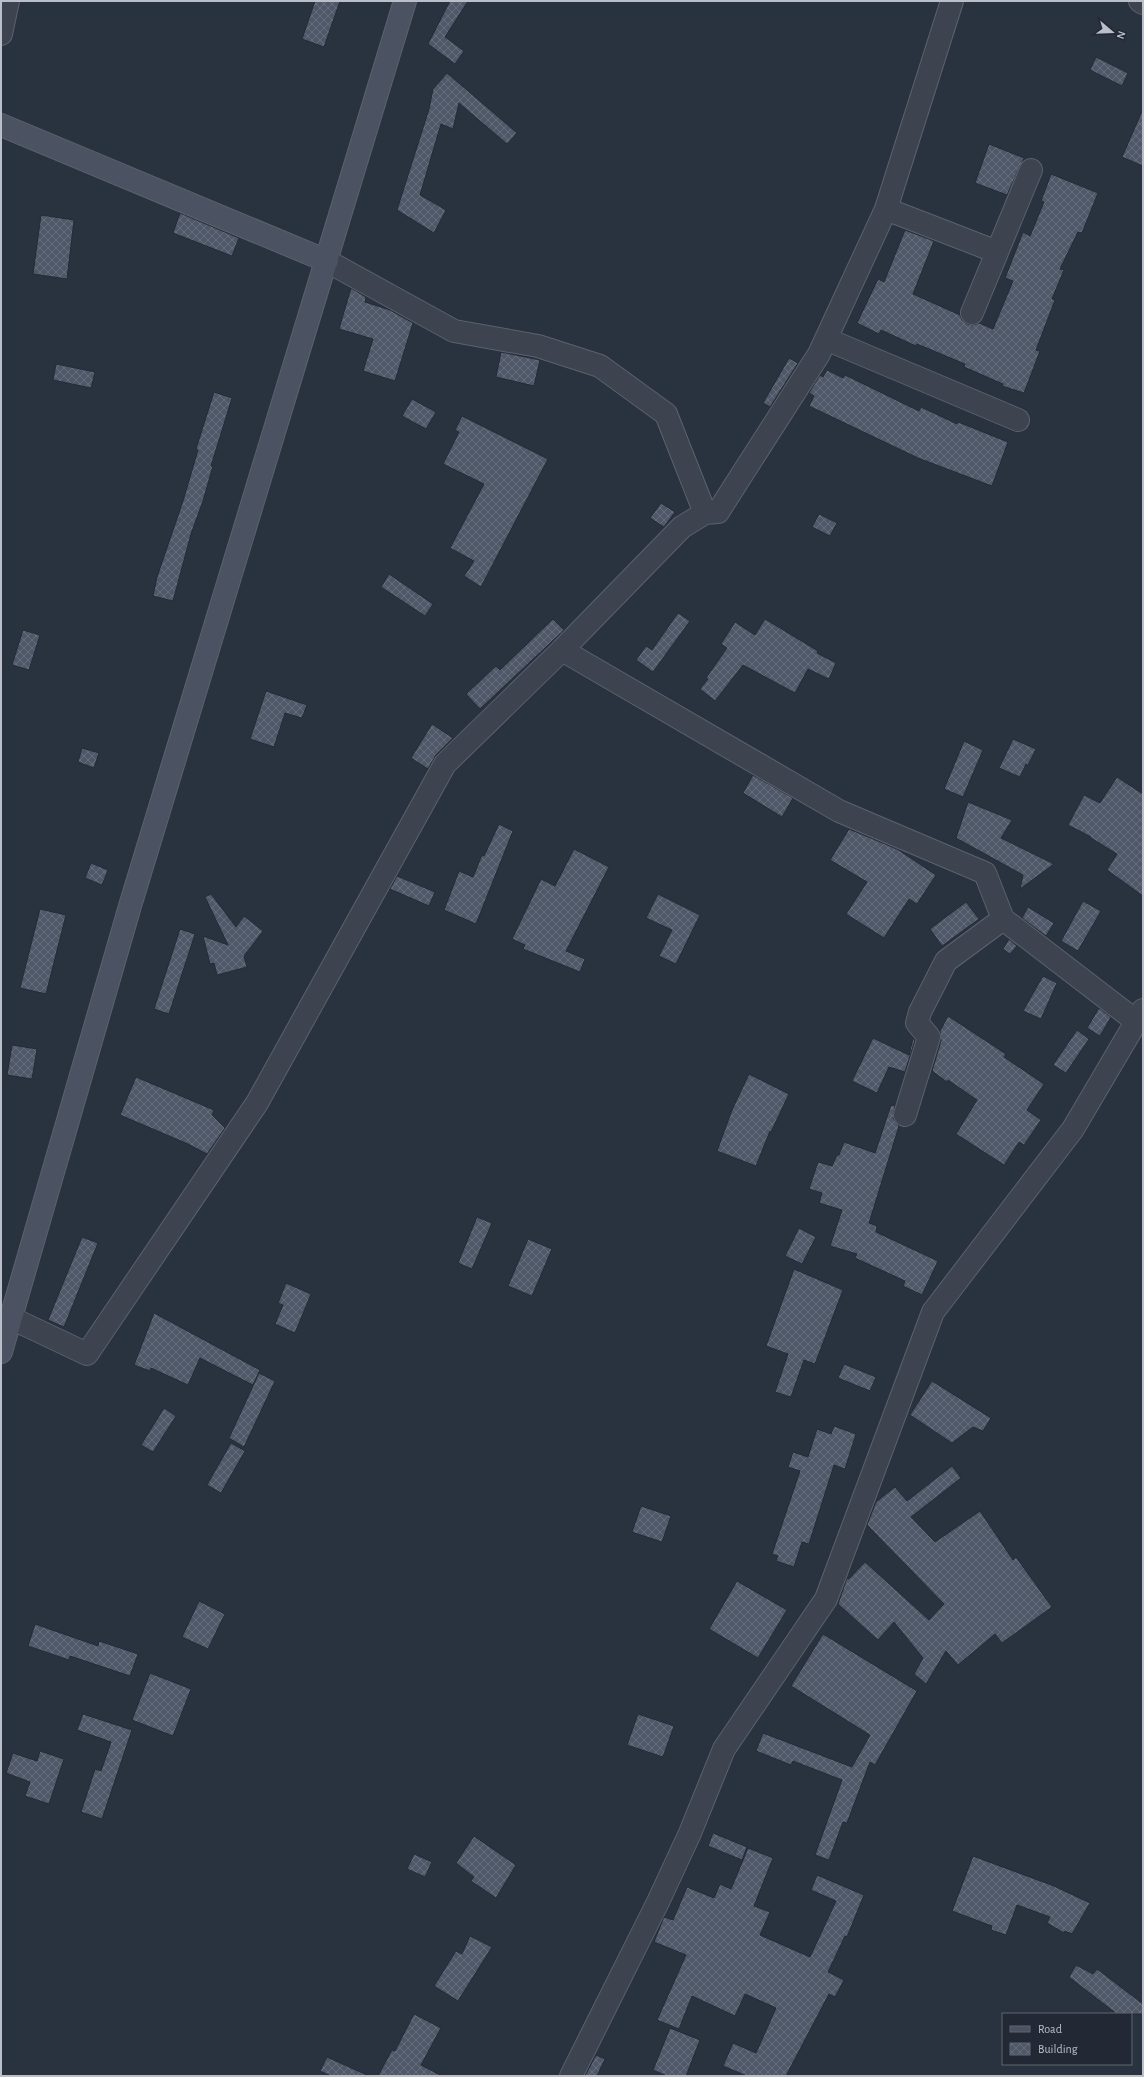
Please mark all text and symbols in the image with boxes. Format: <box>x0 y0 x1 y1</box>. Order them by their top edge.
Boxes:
north arrow <box>1092 12 1132 52</box>
text: N <box>1115 30 1127 41</box>
legend <box>1002 2013 1132 2065</box>
text: Road <box>1038 2023 1062 2035</box>
text: Building <box>1038 2043 1078 2055</box>

